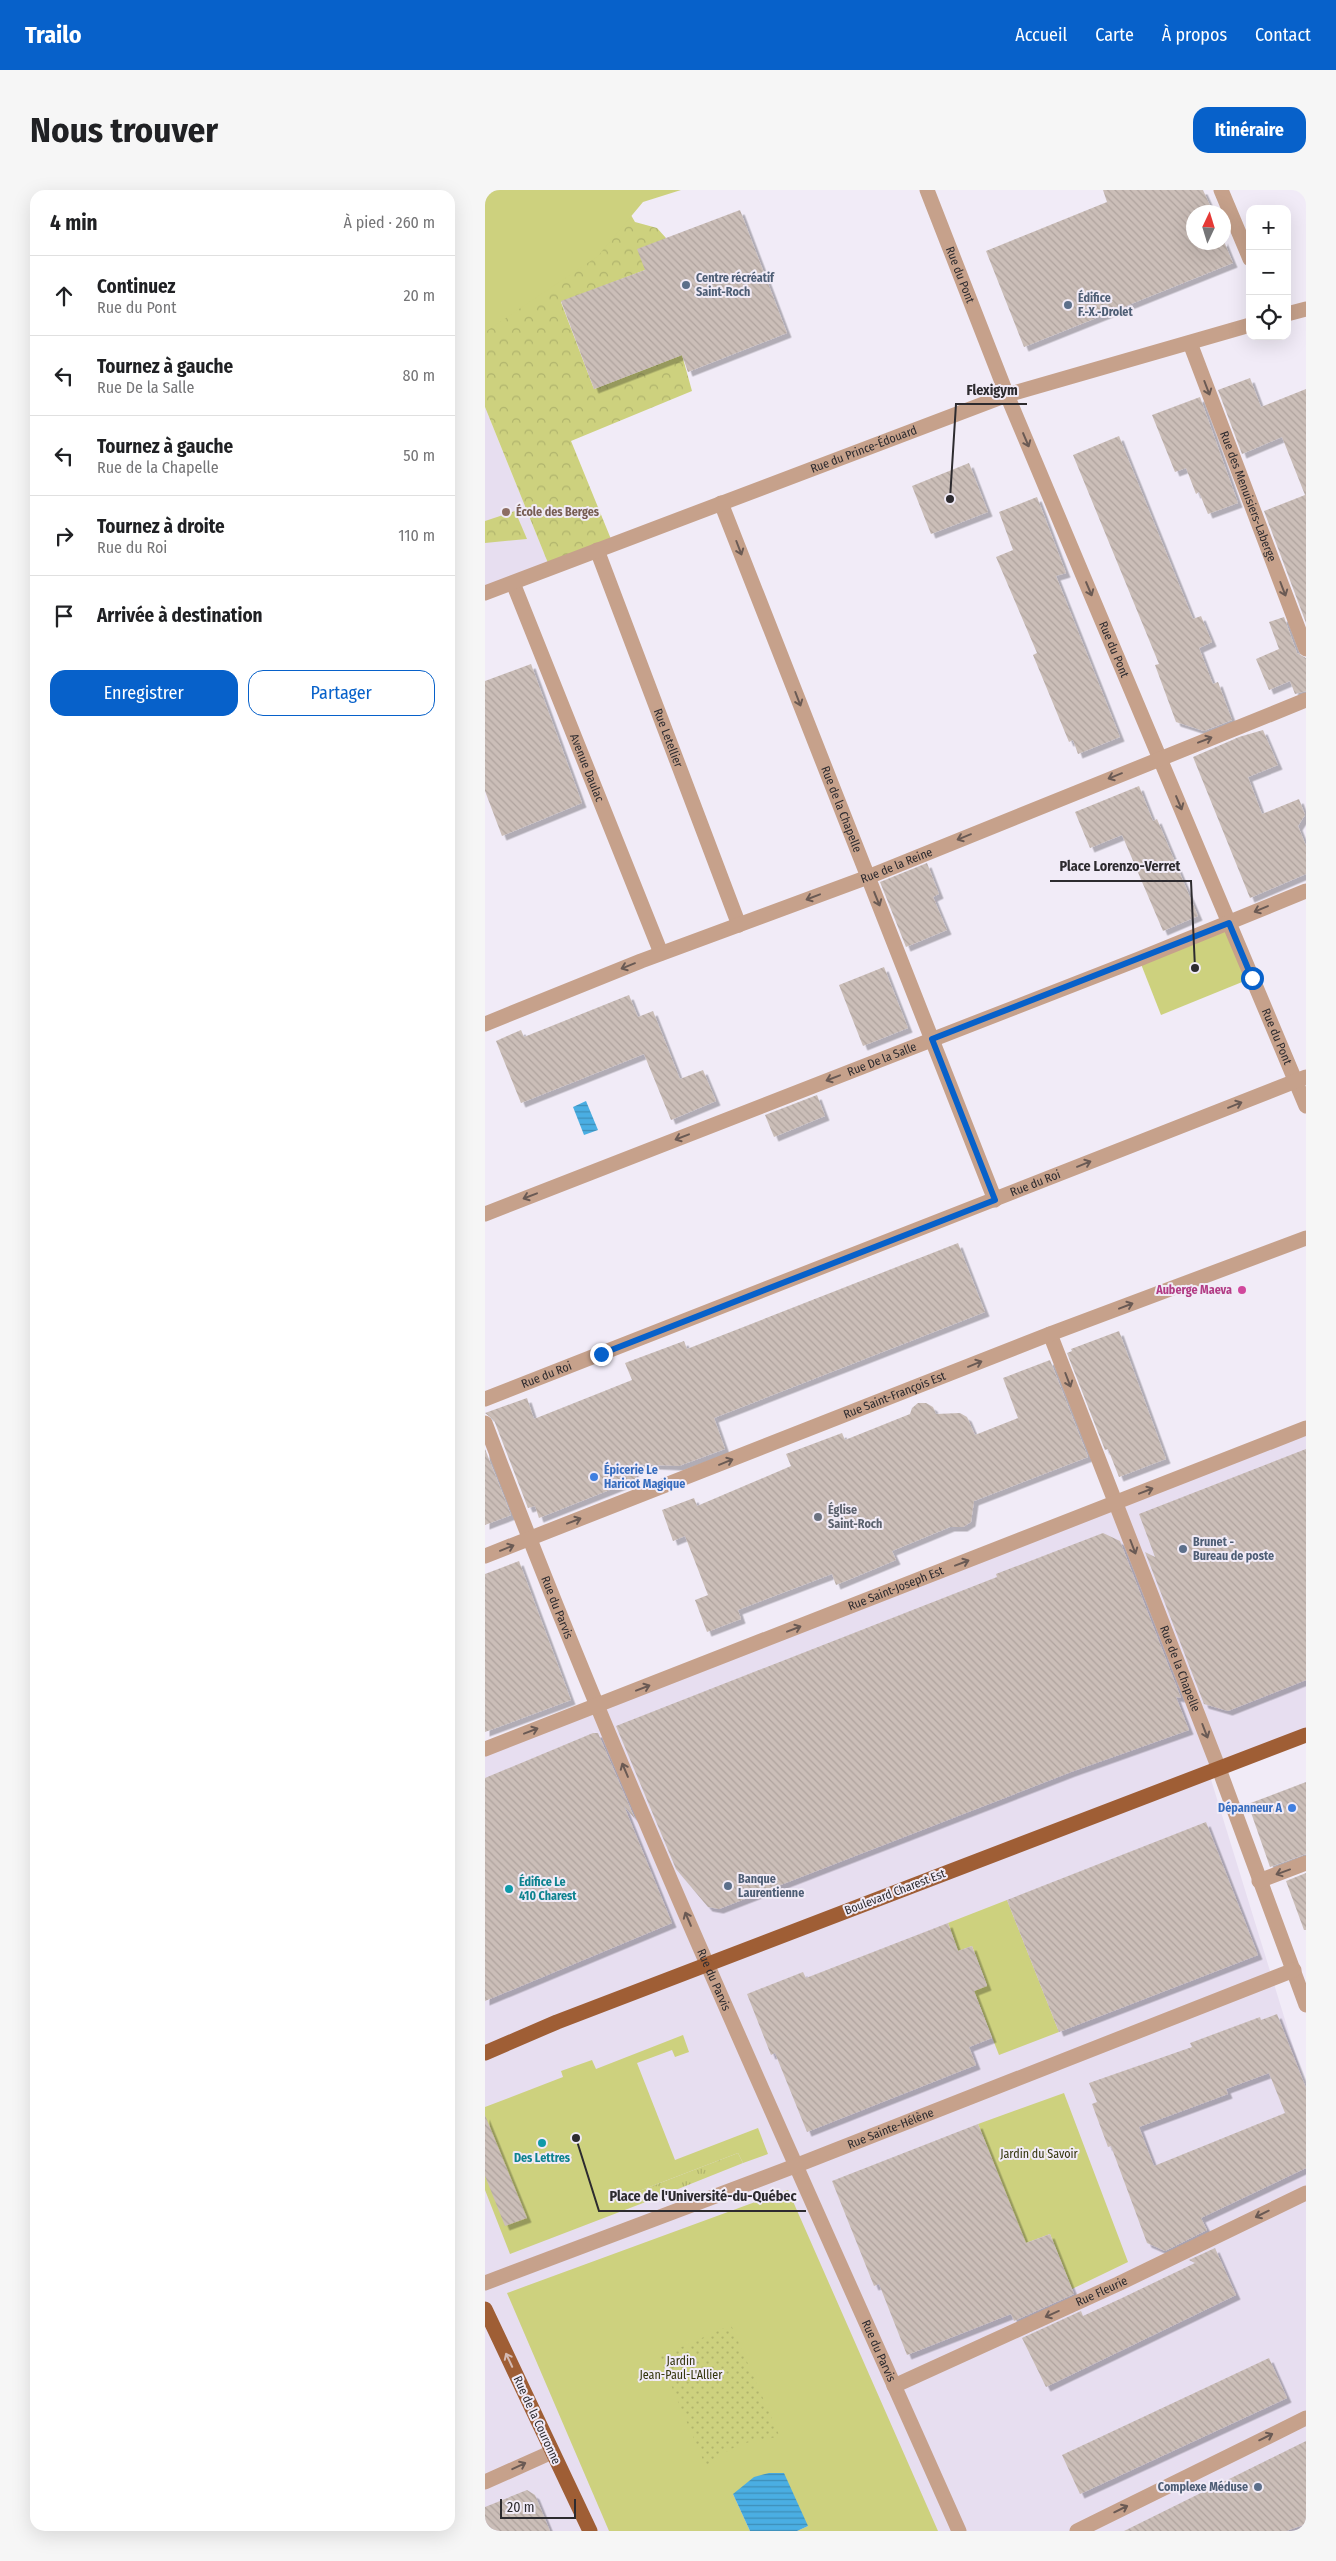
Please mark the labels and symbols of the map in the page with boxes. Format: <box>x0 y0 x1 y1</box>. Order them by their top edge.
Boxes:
north arrow <box>1186 205 1231 250</box>
street label: Rue du Pont <box>943 244 977 305</box>
place label: Centre récréatif Saint-Roch <box>696 271 775 299</box>
marker: Centre récréatif Saint-Roch <box>680 279 692 291</box>
place label: Édifice F.-X.-Drolet <box>1078 289 1133 319</box>
marker: Édifice F.-X.-Drolet <box>1062 299 1074 311</box>
callout: Flexigym <box>956 375 1027 404</box>
one-way arrow <box>1203 380 1212 396</box>
text: Flexigym <box>966 382 1018 399</box>
street label: Rue du Prince-Édouard <box>809 423 919 476</box>
street label: Rue des Menuisiers-Laberge <box>1217 429 1279 564</box>
one-way arrow <box>1022 432 1032 447</box>
place label: École des Berges <box>516 503 600 519</box>
marker: École des Berges <box>500 506 512 518</box>
one-way arrow <box>735 540 744 555</box>
one-way arrow <box>1085 581 1095 596</box>
one-way arrow <box>1280 582 1289 597</box>
street label: Rue du Pont <box>1096 619 1132 680</box>
one-way arrow <box>794 691 804 706</box>
street label: Rue Letellier <box>651 707 686 770</box>
street label: Avenue Daulac <box>567 732 607 804</box>
one-way arrow <box>1197 734 1212 744</box>
street label: Rue de la Chapelle <box>818 764 865 854</box>
one-way arrow <box>1108 772 1123 781</box>
one-way arrow <box>1175 795 1184 810</box>
one-way arrow <box>957 833 972 843</box>
street label: Rue de la Reine <box>859 845 934 886</box>
callout: Place Lorenzo-Verret <box>1050 852 1191 881</box>
text: Place Lorenzo-Verret <box>1059 858 1182 875</box>
one-way arrow <box>873 891 882 907</box>
one-way arrow <box>806 894 821 903</box>
one-way arrow <box>1254 905 1269 915</box>
one-way arrow <box>621 962 636 971</box>
route start <box>1241 967 1264 990</box>
street label: Rue du Pont <box>1259 1006 1295 1067</box>
street label: Rue De la Salle <box>845 1039 919 1079</box>
one-way arrow <box>826 1073 841 1083</box>
one-way arrow <box>1227 1100 1243 1109</box>
one-way arrow <box>674 1133 690 1142</box>
one-way arrow <box>1076 1159 1091 1169</box>
street label: Rue du Roi <box>1008 1167 1062 1199</box>
one-way arrow <box>523 1193 538 1202</box>
place label: Auberge Maeva <box>1155 1283 1232 1297</box>
marker: Auberge Maeva <box>1236 1284 1248 1296</box>
one-way arrow <box>1118 1300 1133 1310</box>
route end <box>590 1343 613 1366</box>
street label: Rue du Roi <box>519 1359 574 1391</box>
one-way arrow <box>966 1359 982 1368</box>
street label: Rue Saint-François Est <box>841 1369 948 1421</box>
one-way arrow <box>1064 1371 1073 1387</box>
one-way arrow <box>718 1457 733 1466</box>
place label: Épicerie Le Haricot Magique <box>604 1461 685 1491</box>
marker: Épicerie Le Haricot Magique <box>588 1471 600 1483</box>
one-way arrow <box>1138 1486 1153 1495</box>
place label: Église Saint-Roch <box>828 1501 882 1531</box>
marker: Église Saint-Roch <box>812 1511 824 1523</box>
one-way arrow <box>566 1516 581 1525</box>
place label: Brunet - Bureau de poste <box>1193 1535 1274 1563</box>
one-way arrow <box>1129 1539 1138 1554</box>
one-way arrow <box>499 1542 514 1552</box>
marker: Brunet - Bureau de poste <box>1177 1543 1189 1555</box>
one-way arrow <box>954 1558 969 1567</box>
street label: Rue Saint-Joseph Est <box>846 1563 946 1613</box>
street label: Rue du Parvis <box>538 1574 576 1641</box>
one-way arrow <box>787 1623 802 1632</box>
street label: Rue de la Chapelle <box>1157 1624 1203 1714</box>
one-way arrow <box>635 1683 650 1692</box>
one-way arrow <box>1201 1724 1210 1739</box>
one-way arrow <box>522 1726 538 1735</box>
one-way arrow <box>619 1763 629 1778</box>
place label: Dépanneur A <box>1218 1801 1282 1815</box>
marker: Dépanneur A <box>1286 1802 1298 1814</box>
street label: Boulevard Charest Est <box>843 1866 947 1918</box>
one-way arrow <box>1275 1868 1291 1877</box>
place label: Banque Laurentienne <box>738 1872 804 1900</box>
place label: Édifice Le 410 Charest <box>519 1873 577 1903</box>
marker: Banque Laurentienne <box>722 1880 734 1892</box>
marker: Édifice Le 410 Charest <box>503 1883 515 1895</box>
one-way arrow <box>683 1912 693 1927</box>
street label: Rue du Parvis <box>694 1947 734 2013</box>
street label: Rue Sainte-Hélène <box>845 2105 936 2152</box>
marker: Des Lettres <box>536 2137 548 2149</box>
park label: Jardin du Savoir <box>1000 2147 1079 2161</box>
place label: Des Lettres <box>514 2151 571 2165</box>
callout: Place de l'Université-du-Québec <box>599 2182 806 2211</box>
text: Place de l'Université-du-Québec <box>609 2188 797 2205</box>
one-way arrow <box>1255 2210 1270 2220</box>
street label: Rue Fleurie <box>1073 2274 1130 2309</box>
one-way arrow <box>1045 2310 1060 2319</box>
street label: Rue du Parvis <box>859 2318 899 2384</box>
one-way arrow <box>503 2353 513 2368</box>
park label: Jardin Jean-Paul-L'Allier <box>640 2354 723 2382</box>
street label: Rue de la Couronne <box>510 2374 564 2466</box>
one-way arrow <box>1259 2432 1274 2442</box>
one-way arrow <box>511 2461 526 2471</box>
place label: Complexe Méduse <box>1158 2480 1248 2494</box>
marker: Complexe Méduse <box>1252 2481 1264 2493</box>
scale bar <box>500 2496 576 2519</box>
one-way arrow <box>1113 2504 1128 2513</box>

